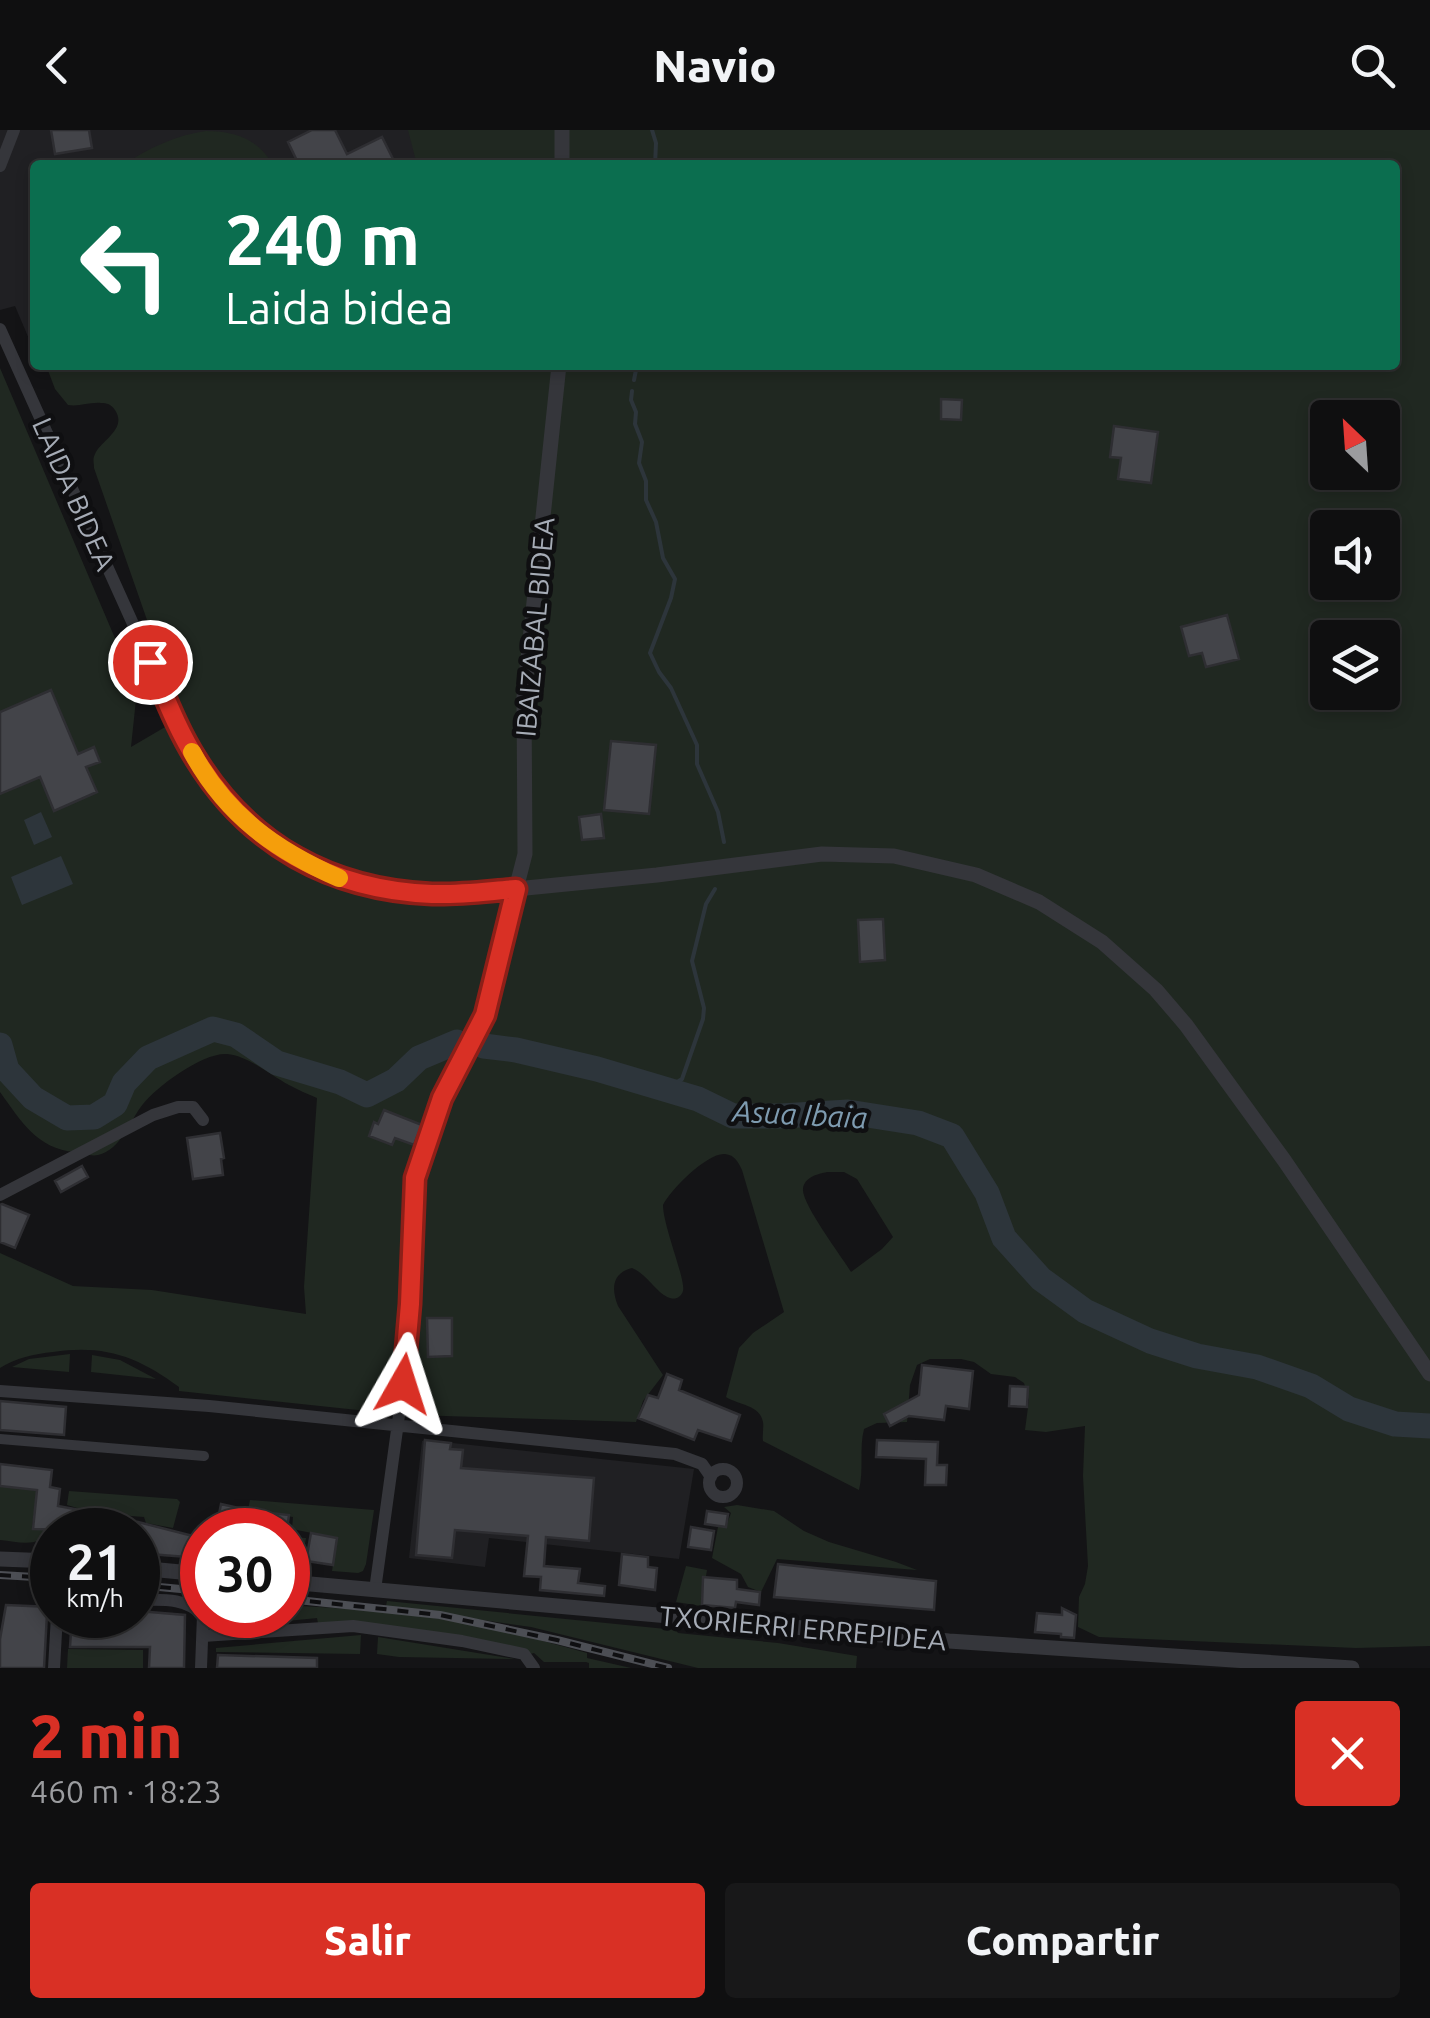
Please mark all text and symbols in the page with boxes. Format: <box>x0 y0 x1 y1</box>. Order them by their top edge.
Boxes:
icon: back <box>30 38 85 93</box>
icon: search <box>1345 38 1400 93</box>
text: Navio <box>653 40 777 91</box>
icon: left <box>60 200 190 330</box>
text: 240 m <box>225 200 420 278</box>
text: Laida bidea <box>225 282 453 333</box>
north arrow <box>1310 400 1400 490</box>
map controls <box>1310 400 1400 710</box>
street label: LAIDA BIDEA <box>27 413 122 575</box>
button: sound <box>1310 510 1400 600</box>
street label: IBAIZABAL BIDEA <box>509 516 560 738</box>
pin <box>108 620 193 705</box>
button: layers <box>1310 620 1400 710</box>
icon: arrive <box>123 635 178 690</box>
water label: Asua Ibaia <box>730 1093 868 1135</box>
position arrow <box>351 1332 455 1436</box>
speed limit sign: 30 <box>180 1508 310 1638</box>
text: 21 <box>67 1533 123 1589</box>
text: km/h <box>66 1584 124 1612</box>
street label: TXORIERRI ERREPIDEA <box>658 1600 948 1655</box>
button: close <box>1295 1701 1400 1806</box>
text: 2 min <box>30 1702 183 1769</box>
text: 460 m · 18:23 <box>30 1773 222 1809</box>
button: Salir <box>30 1883 705 1998</box>
button: Compartir <box>725 1883 1400 1998</box>

